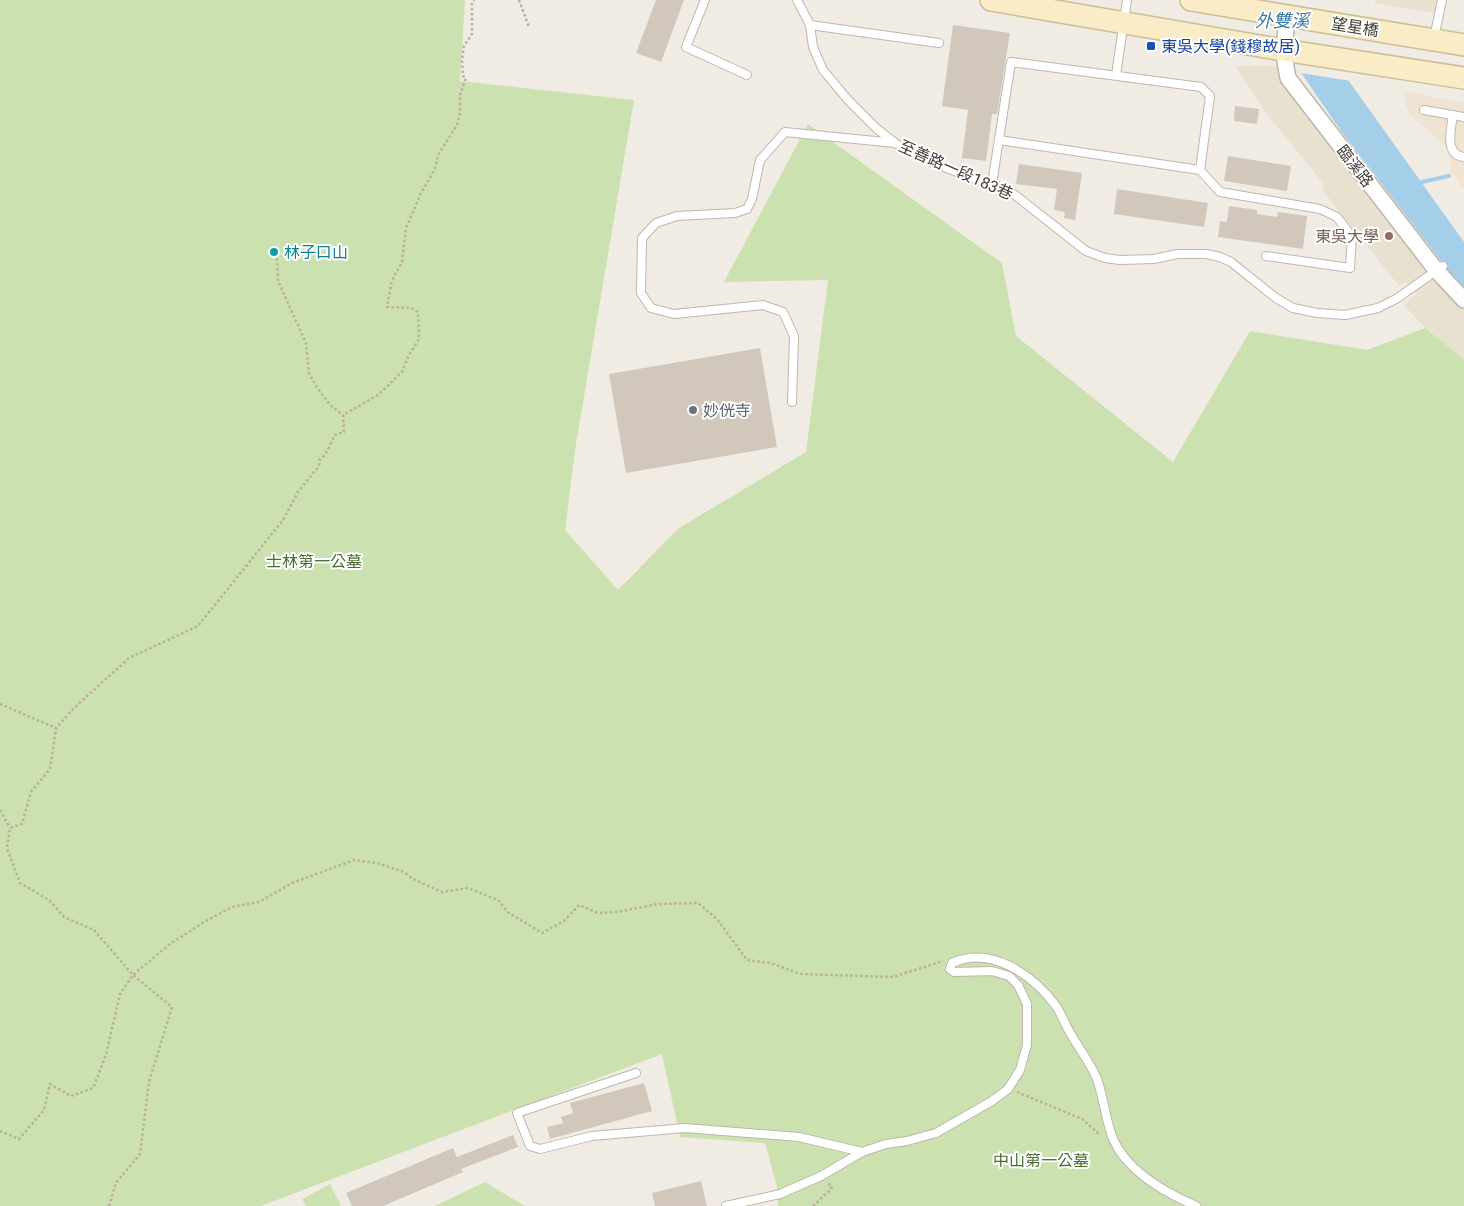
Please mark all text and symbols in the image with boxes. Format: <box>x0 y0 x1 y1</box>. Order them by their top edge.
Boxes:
water label: 外雙溪 <box>1255 10 1312 31</box>
street label: 望星橋 <box>1330 14 1380 40</box>
place label: 東吳大學(錢穆故居) <box>1161 37 1300 56</box>
marker: 東吳大學(錢穆故居) <box>1145 40 1157 52</box>
street label: 至善路一段183巷 <box>896 136 1016 204</box>
street label: 臨溪路 <box>1333 141 1377 191</box>
place label: 東吳大學 <box>1315 227 1379 246</box>
marker: 東吳大學 <box>1383 230 1395 242</box>
place label: 林子口山 <box>284 243 348 262</box>
marker: 林子口山 <box>268 246 280 258</box>
place label: 妙侊寺 <box>703 401 751 420</box>
marker: 妙侊寺 <box>687 404 699 416</box>
park label: 士林第一公墓 <box>266 552 362 571</box>
park label: 中山第一公墓 <box>993 1151 1089 1170</box>

